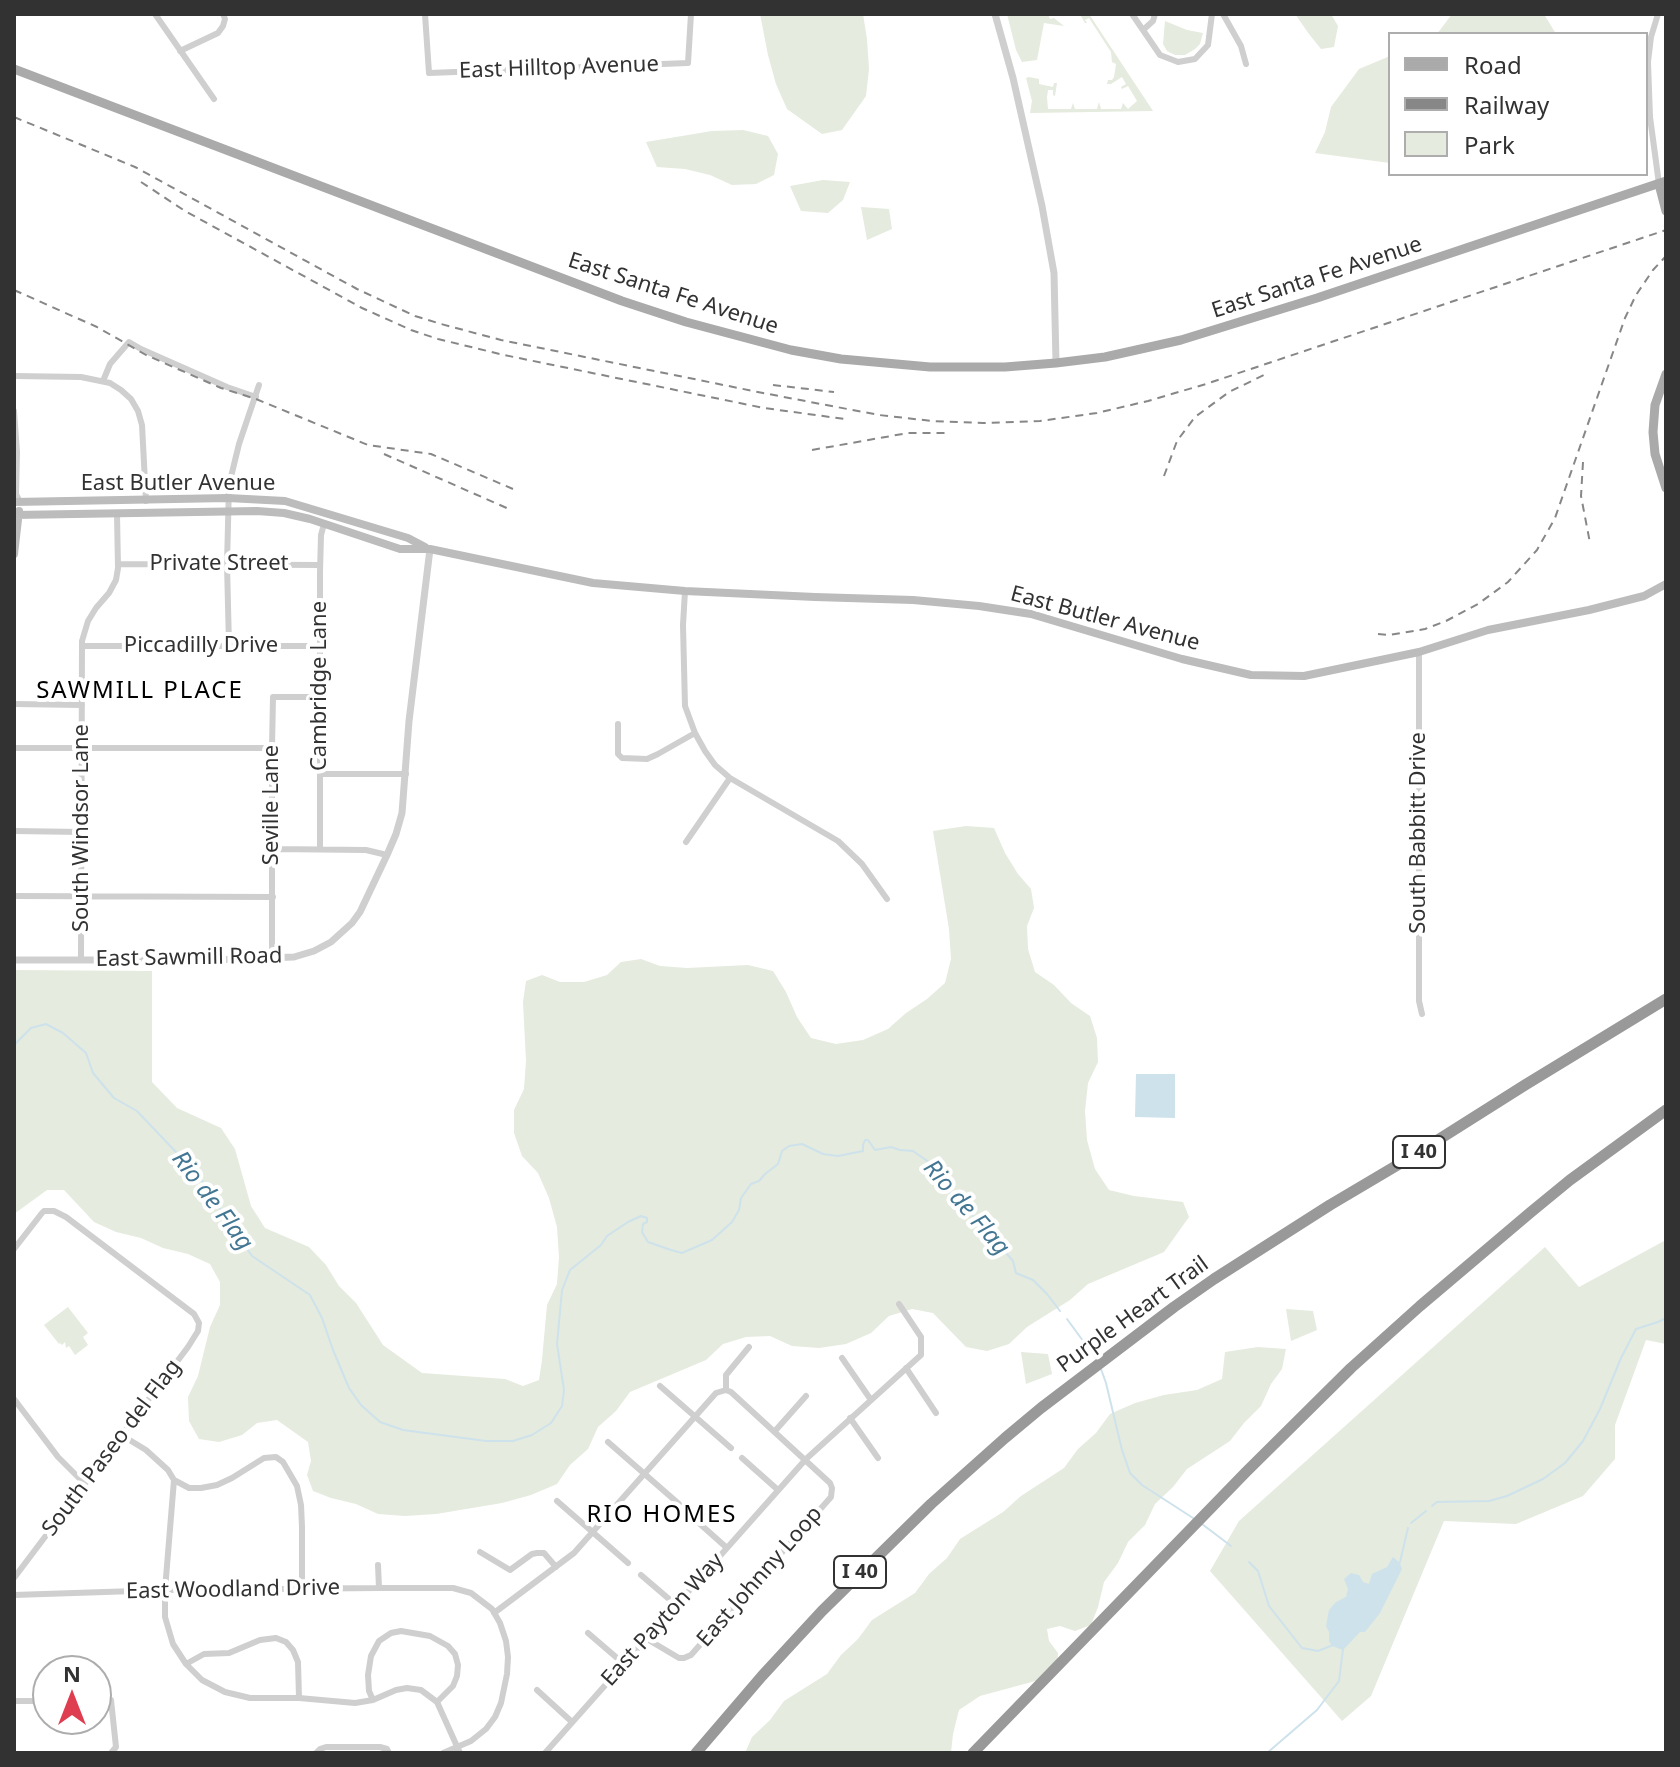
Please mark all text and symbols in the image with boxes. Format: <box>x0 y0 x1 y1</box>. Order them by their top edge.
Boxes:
legend <box>1388 32 1648 176</box>
text: Road <box>1464 48 1522 81</box>
street label: East Hilltop Avenue <box>459 51 659 85</box>
text: Railway <box>1464 88 1549 121</box>
text: Park <box>1464 128 1515 161</box>
street label: East Santa Fe Avenue <box>1209 232 1425 324</box>
street label: East Santa Fe Avenue <box>565 248 781 340</box>
street label: East Butler Avenue <box>81 471 275 497</box>
street label: Private Street <box>149 551 289 577</box>
street label: East Butler Avenue <box>1008 581 1202 657</box>
street label: Cambridge Lane <box>307 601 333 771</box>
street label: Piccadilly Drive <box>124 633 278 659</box>
district label: SAWMILL PLACE <box>36 677 244 705</box>
street label: South Windsor Lane <box>69 724 95 932</box>
street label: South Babbitt Drive <box>1406 732 1432 934</box>
street label: Seville Lane <box>259 745 285 865</box>
street label: East Sawmill Road <box>95 943 283 973</box>
road number: I 40 <box>1393 1136 1445 1168</box>
water label: Rio de Flag <box>165 1146 259 1256</box>
water label: Rio de Flag <box>917 1154 1015 1262</box>
street label: Purple Heart Trail <box>1052 1251 1214 1379</box>
street label: South Paseo del Flag <box>37 1355 187 1541</box>
district label: RIO HOMES <box>587 1501 737 1529</box>
street label: East Johnny Loop <box>692 1501 828 1653</box>
street label: East Payton Way <box>596 1548 730 1692</box>
road number: I 40 <box>834 1556 886 1588</box>
street label: East Woodland Drive <box>126 1575 340 1605</box>
north arrow <box>32 1655 112 1735</box>
text: N <box>63 1658 81 1688</box>

